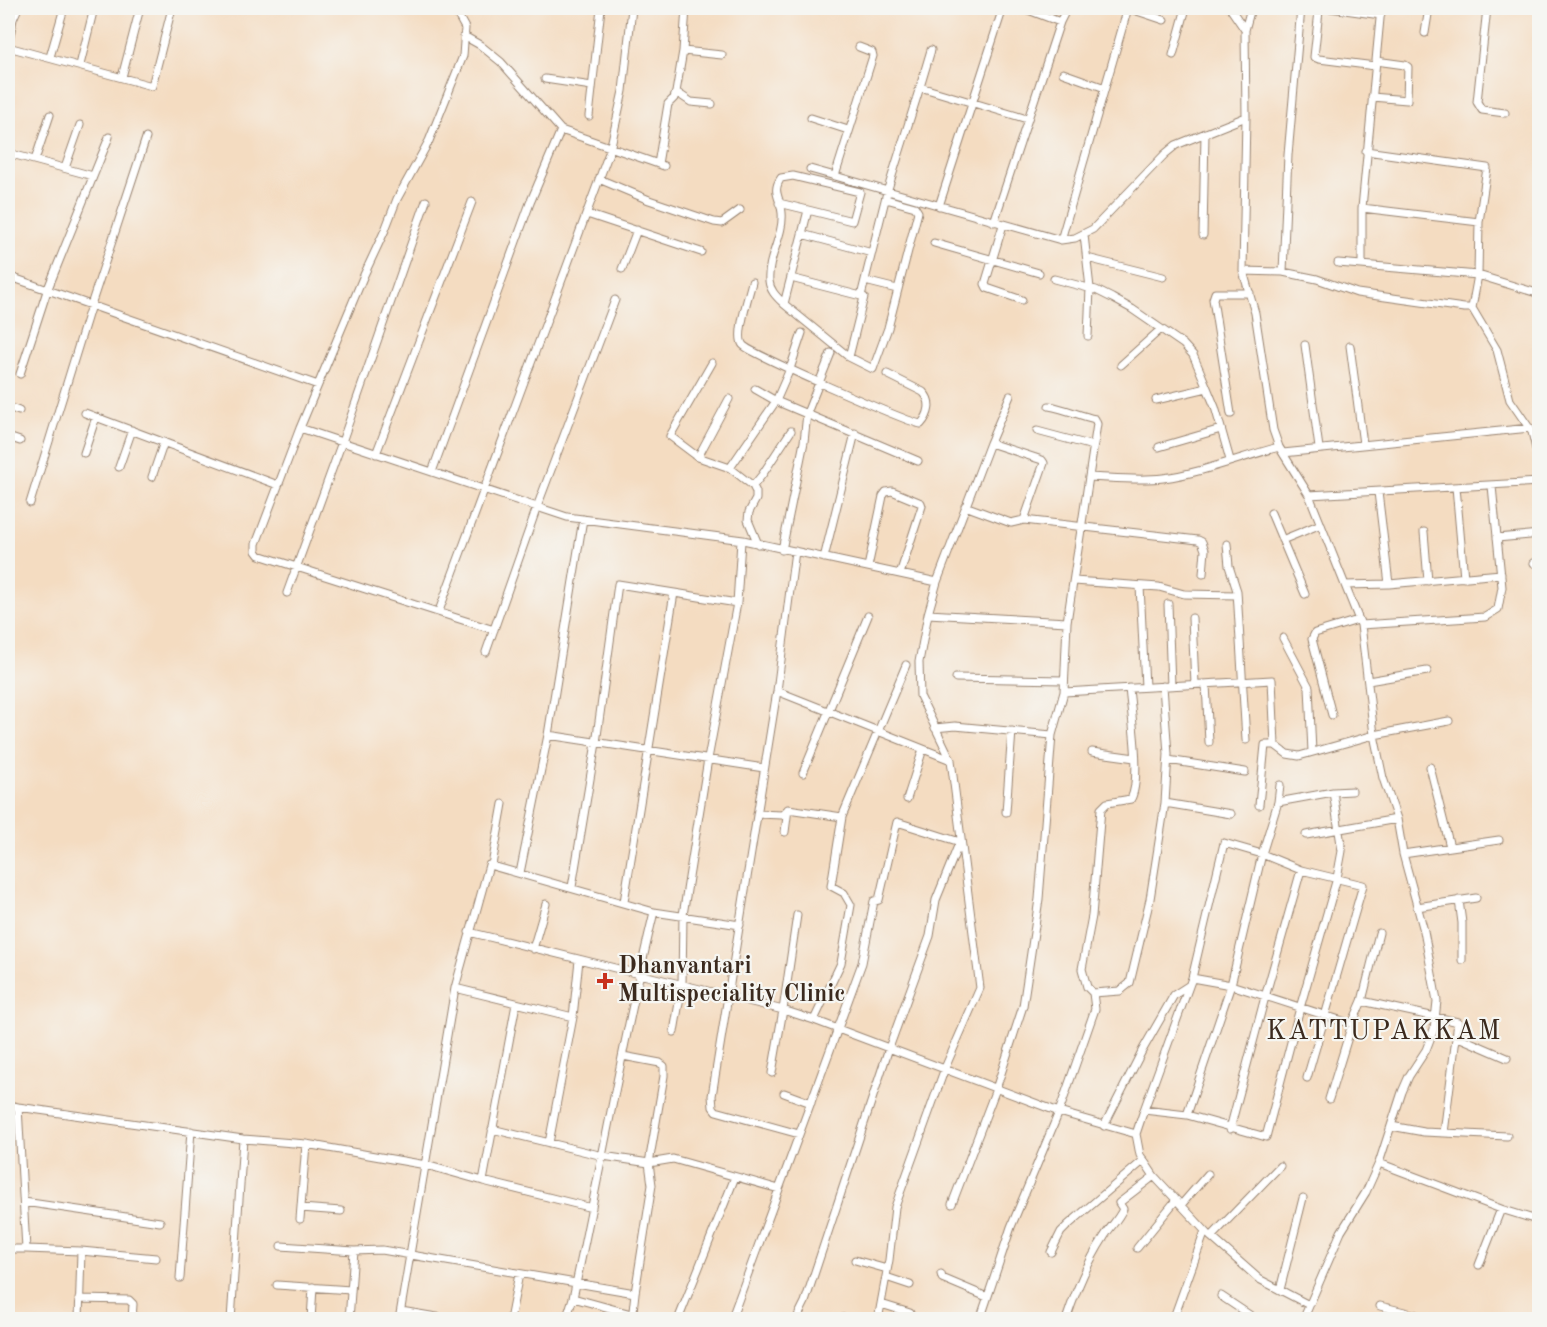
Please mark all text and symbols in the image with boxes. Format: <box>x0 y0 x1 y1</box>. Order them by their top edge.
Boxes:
place label: Dhanvantari Multispeciality Clinic <box>618 955 846 1007</box>
marker: Dhanvantari Multispeciality Clinic <box>596 972 614 990</box>
district label: KATTUPAKKAM <box>1266 1018 1502 1045</box>

